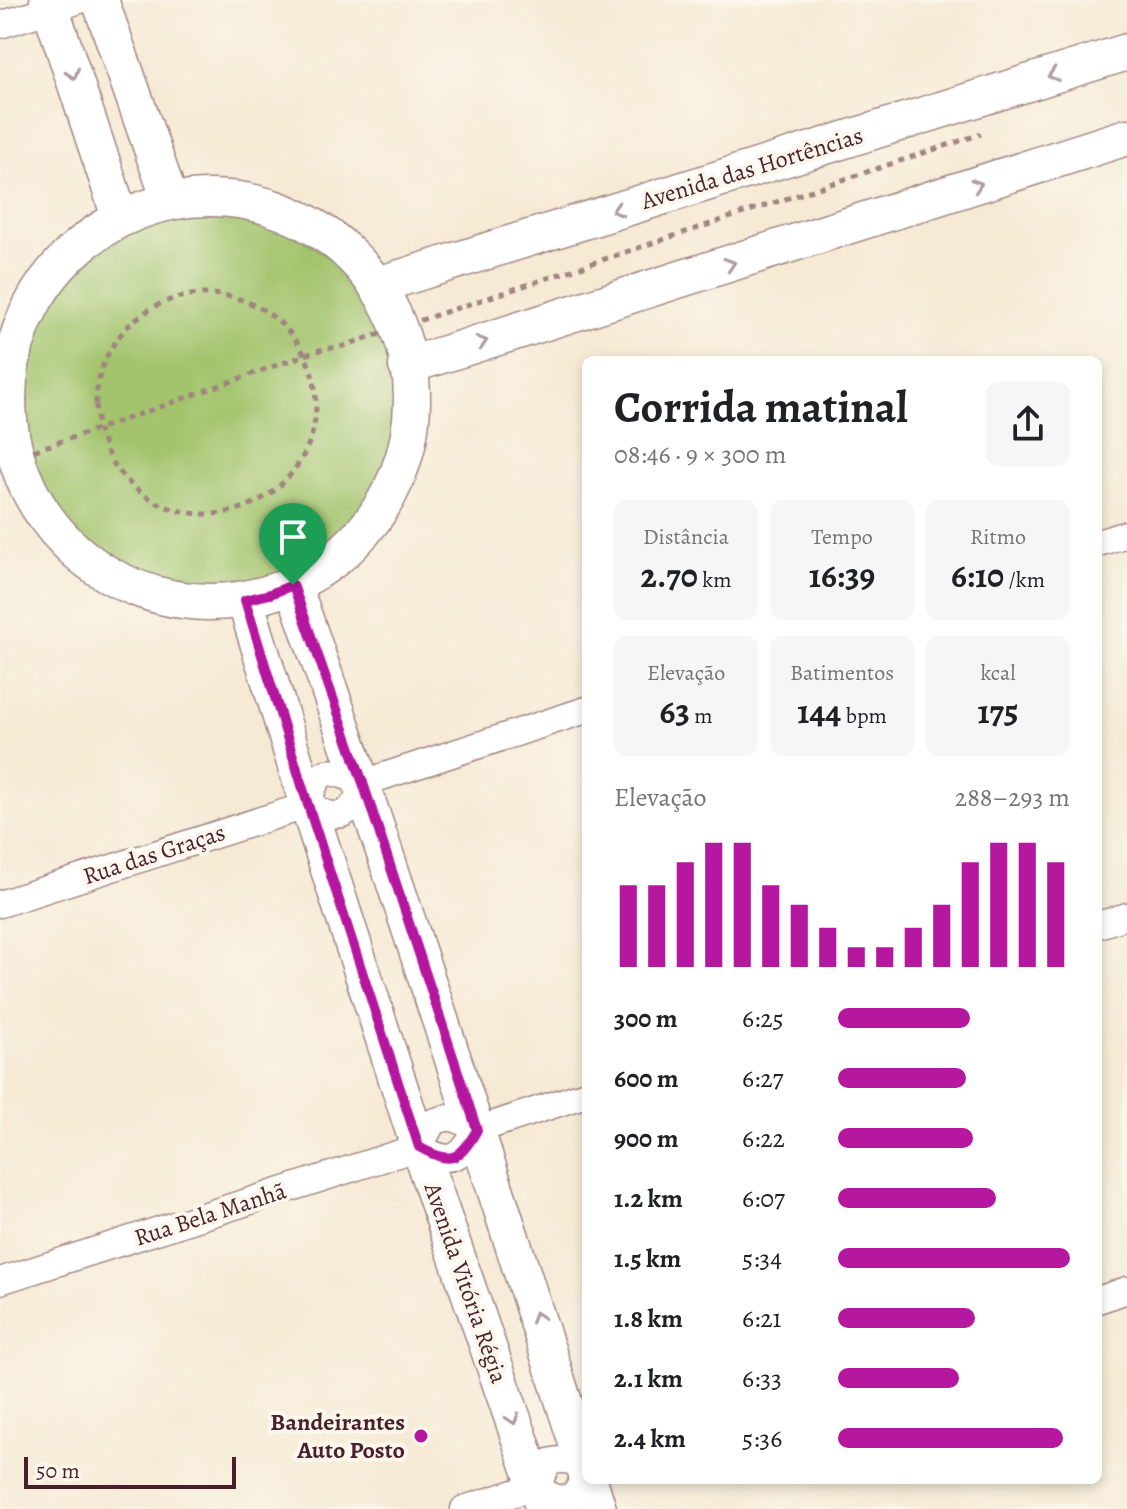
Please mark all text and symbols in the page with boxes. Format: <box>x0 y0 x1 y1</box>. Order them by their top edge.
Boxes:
one-way arrow <box>63 66 79 80</box>
one-way arrow <box>1046 66 1060 82</box>
street label: Avenida das Hortências <box>636 119 867 217</box>
one-way arrow <box>970 178 984 194</box>
one-way arrow <box>611 201 625 217</box>
one-way arrow <box>722 257 736 273</box>
one-way arrow <box>474 336 488 352</box>
text: Corrida matinal <box>614 377 908 437</box>
button: share <box>986 382 1070 466</box>
text: 08:46 · 9 × 300 m <box>614 437 786 472</box>
pin <box>259 503 327 585</box>
icon: arrive <box>271 515 315 559</box>
text: Distância <box>643 522 729 552</box>
text: Tempo <box>811 522 873 552</box>
text: Ritmo <box>970 522 1026 552</box>
text: 2.70 <box>640 552 698 599</box>
text: 16:39 <box>809 552 875 599</box>
text: 6:10 <box>951 552 1004 599</box>
text: km <box>698 565 732 595</box>
text: /km <box>1004 565 1045 595</box>
text: Elevação <box>647 658 725 688</box>
text: Batimentos <box>790 658 894 688</box>
text: kcal <box>980 658 1016 688</box>
text: 63 <box>659 688 690 735</box>
text: 144 <box>797 688 841 735</box>
text: 175 <box>977 688 1019 735</box>
text: m <box>690 701 713 731</box>
text: bpm <box>841 701 887 731</box>
text: Elevação <box>614 780 706 815</box>
text: 288–293 m <box>955 780 1070 815</box>
street label: Rua das Graças <box>79 816 229 892</box>
text: 300 m <box>614 1001 678 1036</box>
text: 6:25 <box>742 1001 784 1036</box>
text: 600 m <box>614 1061 679 1096</box>
text: 6:27 <box>742 1061 783 1096</box>
text: 900 m <box>614 1121 679 1156</box>
text: 6:22 <box>742 1121 785 1156</box>
street label: Rua Bela Manhã <box>130 1174 291 1254</box>
street label: Avenida Vitória Régia <box>416 1178 516 1388</box>
text: 1.2 km <box>614 1181 683 1216</box>
text: 6:07 <box>742 1181 785 1216</box>
text: 1.5 km <box>614 1241 681 1276</box>
text: 5:34 <box>742 1241 782 1276</box>
text: 1.8 km <box>614 1301 683 1336</box>
text: 6:21 <box>742 1301 781 1336</box>
one-way arrow <box>530 1310 546 1324</box>
text: 2.1 km <box>614 1361 683 1396</box>
text: 6:33 <box>742 1361 782 1396</box>
place label: Bandeirantes Auto Posto <box>270 1406 405 1466</box>
one-way arrow <box>503 1411 520 1425</box>
text: 2.4 km <box>614 1421 686 1456</box>
text: 5:36 <box>742 1421 782 1456</box>
marker: Bandeirantes Auto Posto <box>412 1427 430 1445</box>
scale bar <box>24 1453 236 1489</box>
text: 50 m <box>36 1456 80 1486</box>

